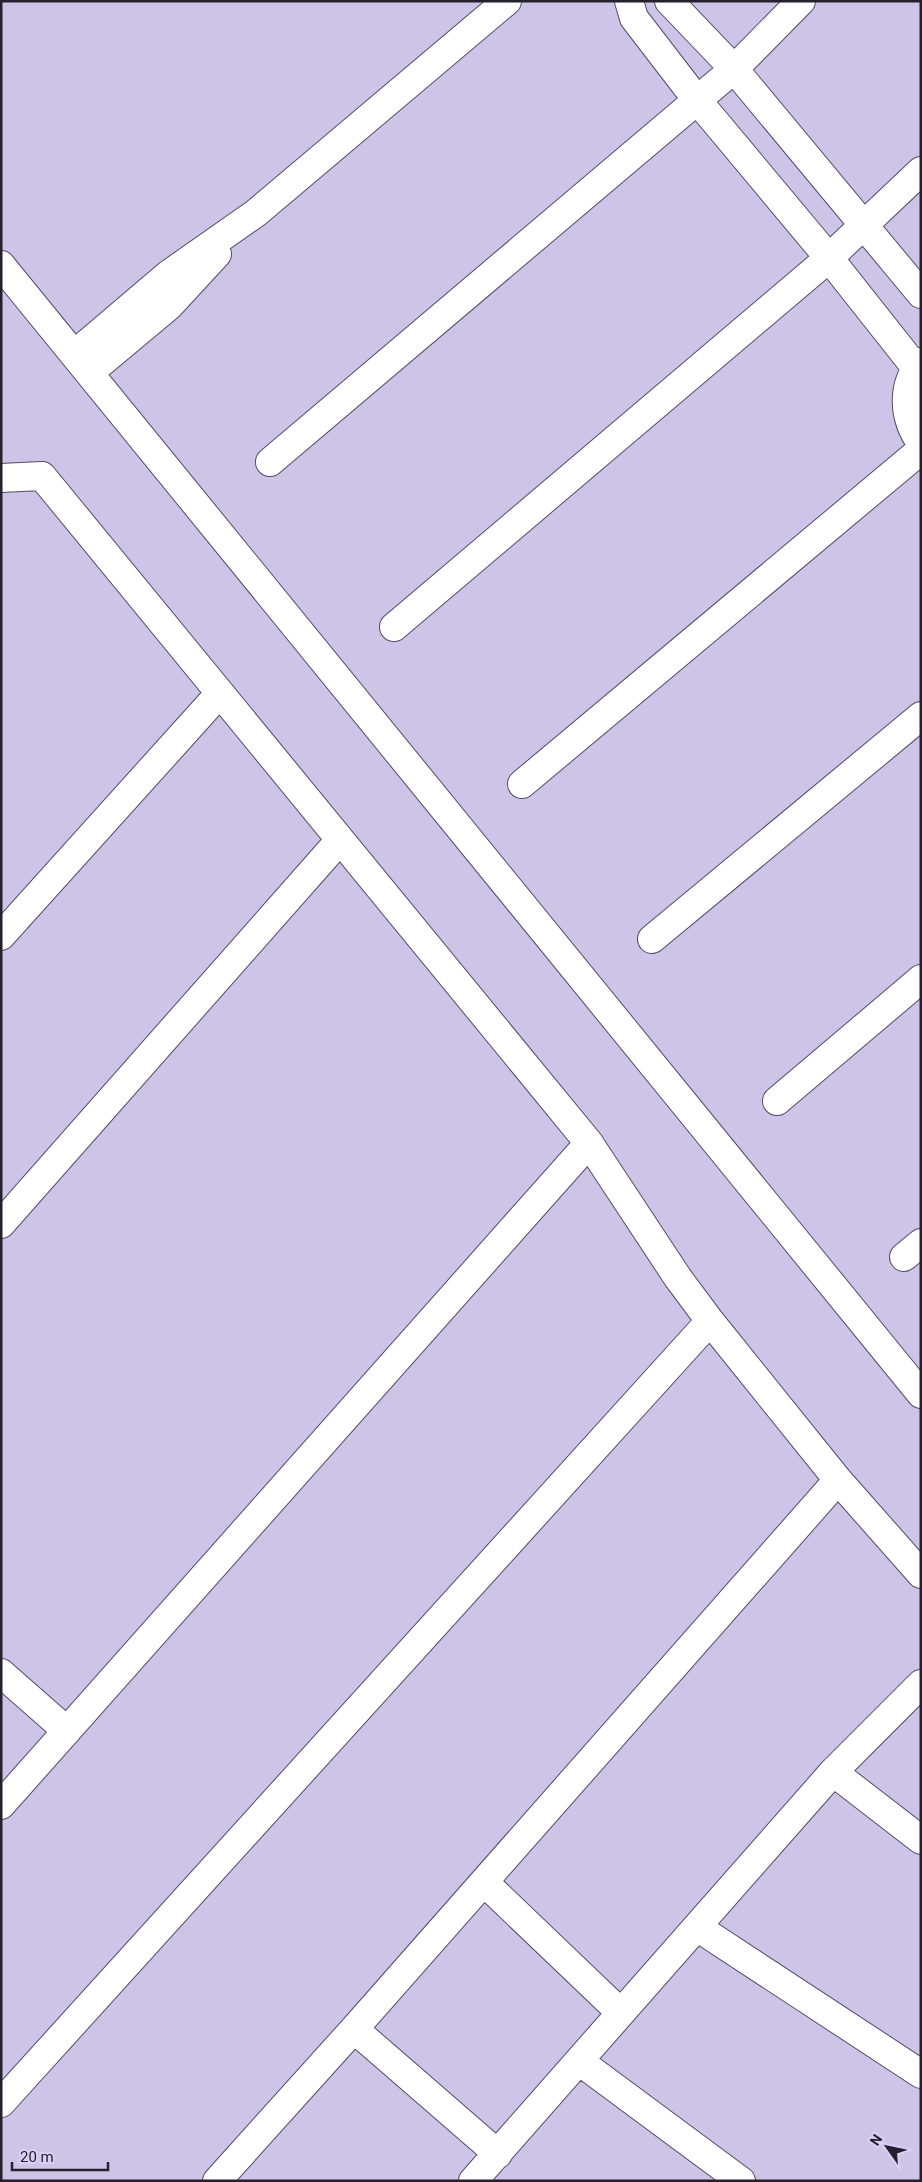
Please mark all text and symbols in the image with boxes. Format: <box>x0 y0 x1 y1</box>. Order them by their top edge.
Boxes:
north arrow <box>862 2122 912 2172</box>
text: N <box>867 2131 886 2148</box>
scale bar <box>12 2140 109 2172</box>
text: 20 m <box>20 2148 54 2166</box>

